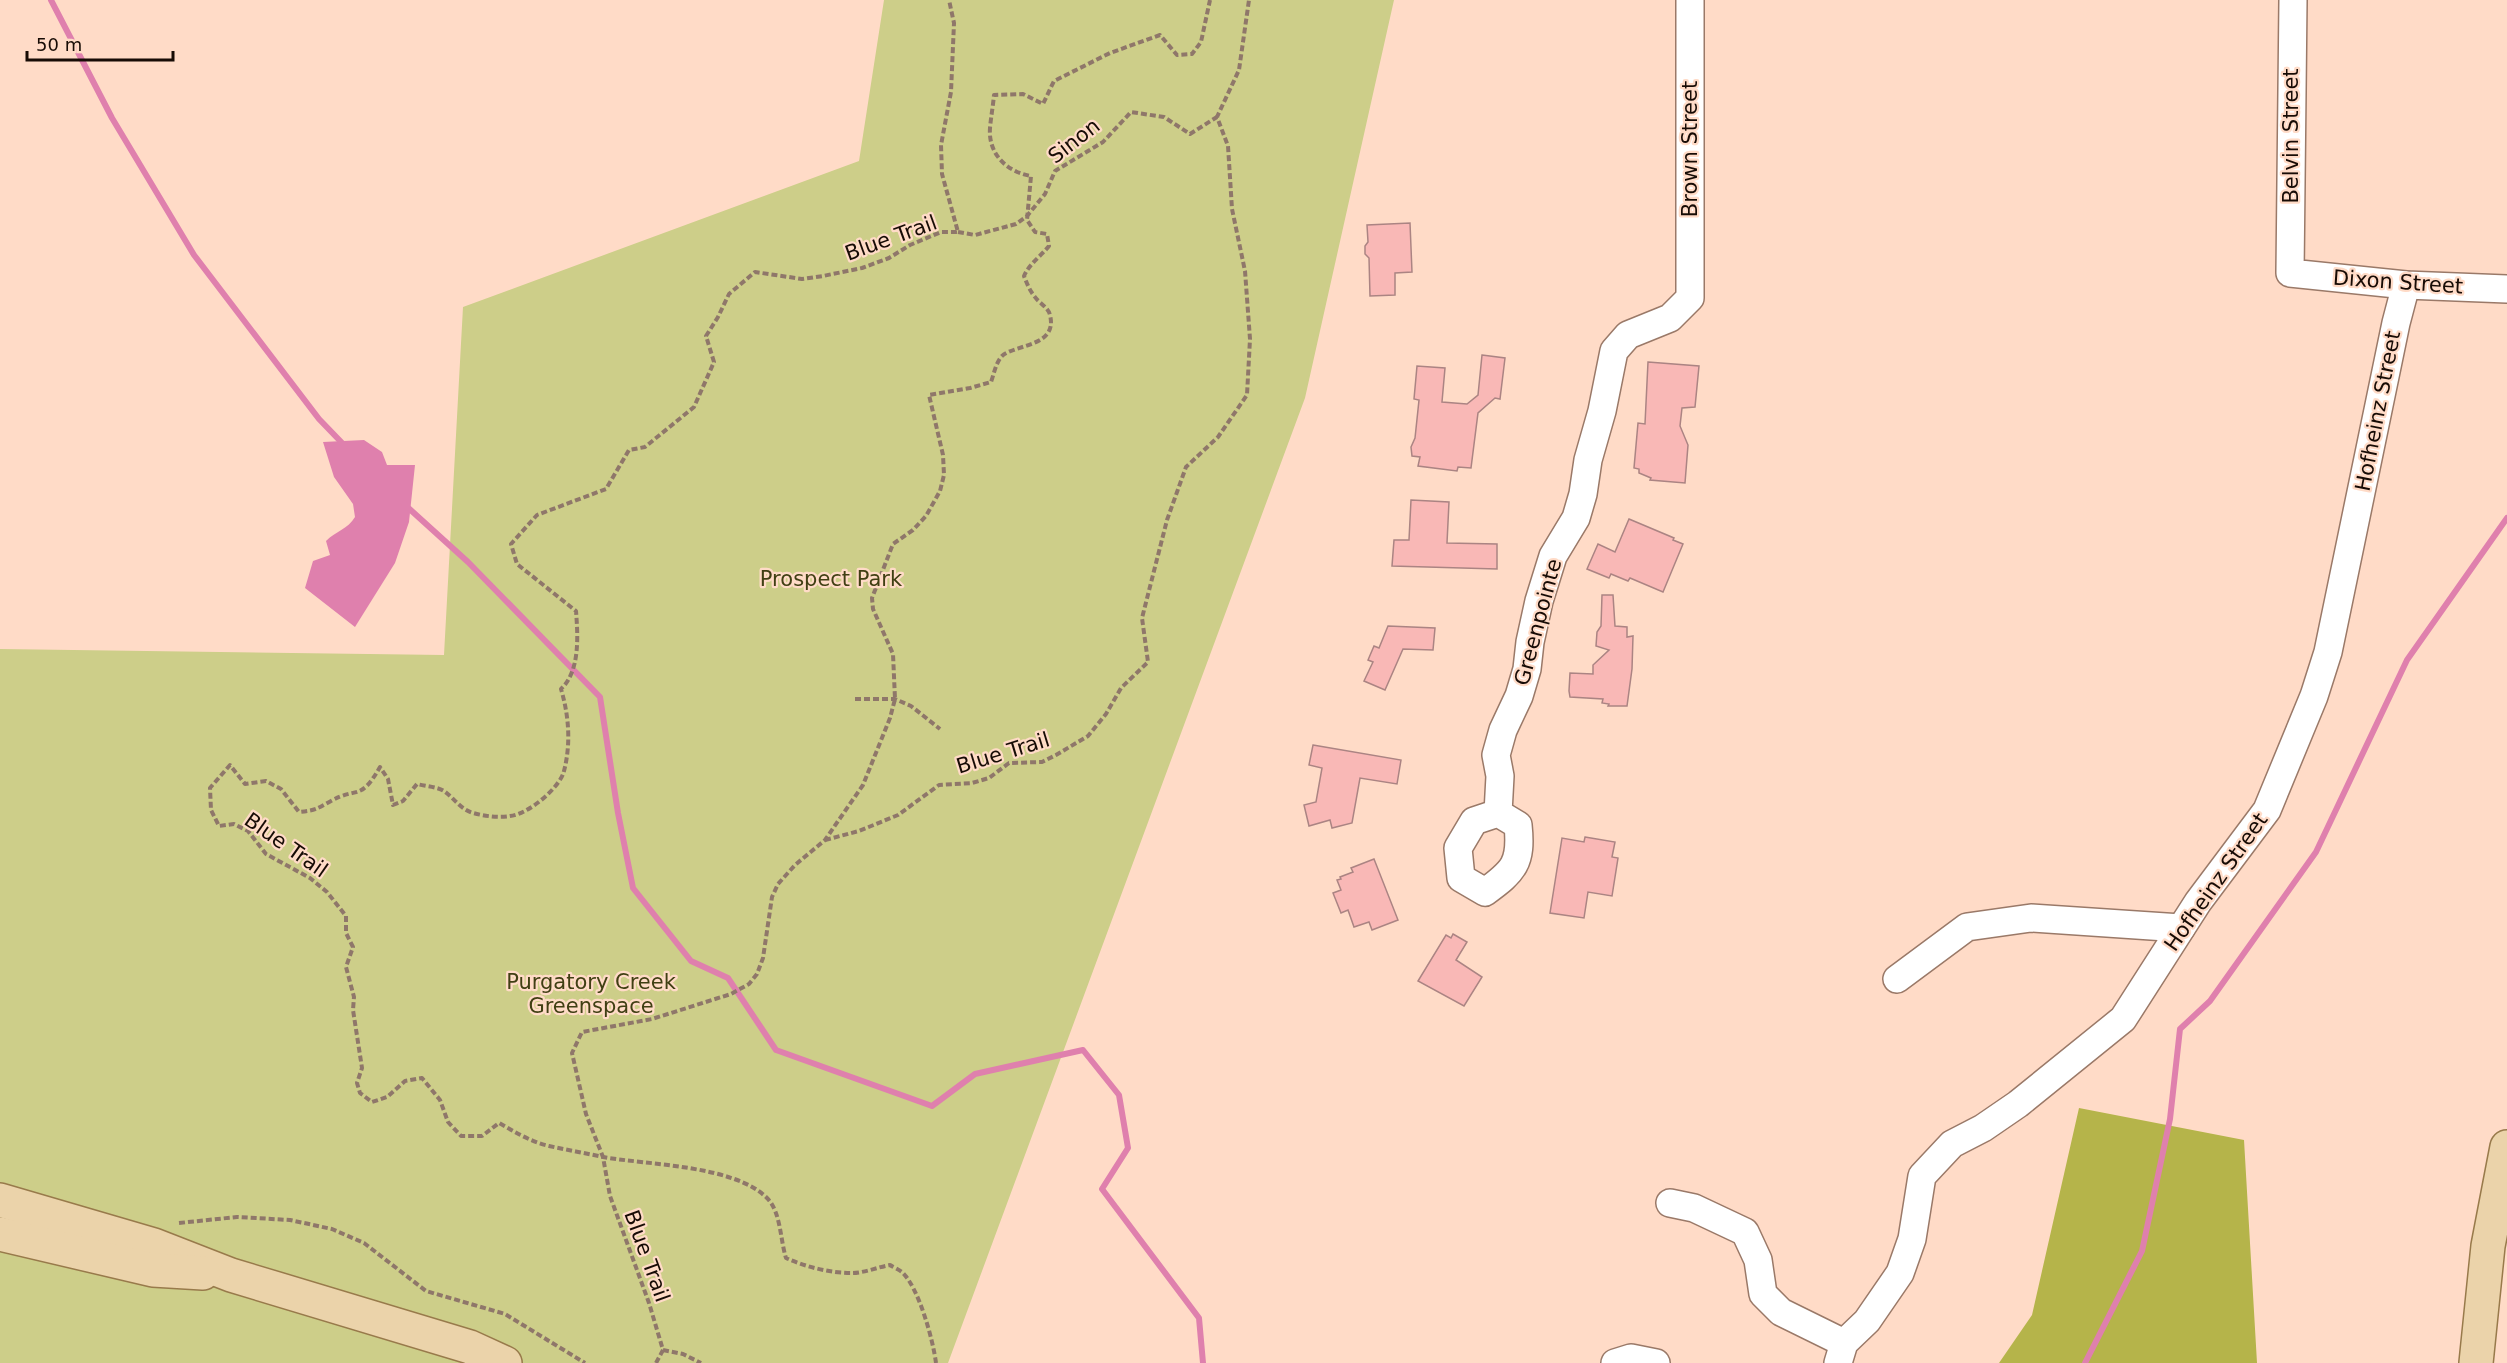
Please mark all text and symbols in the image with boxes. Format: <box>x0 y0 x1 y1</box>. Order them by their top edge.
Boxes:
scale bar <box>27 24 172 62</box>
text: 50 m <box>36 34 82 55</box>
street label: Belvin Street <box>2279 68 2303 204</box>
street label: Brown Street <box>1678 81 1702 217</box>
street label: Sinon <box>1044 113 1104 169</box>
street label: Blue Trail <box>842 210 940 266</box>
street label: Dixon Street <box>2332 265 2464 299</box>
street label: Hofheinz Street <box>2351 329 2405 493</box>
street label: Greenpointe <box>1510 556 1566 688</box>
park label: Prospect Park <box>760 567 903 591</box>
street label: Blue Trail <box>954 727 1052 779</box>
street label: Blue Trail <box>240 808 332 882</box>
street label: Hofheinz Street <box>2159 808 2273 956</box>
park label: Purgatory Creek Greenspace <box>506 970 677 1018</box>
street label: Blue Trail <box>619 1207 675 1305</box>

